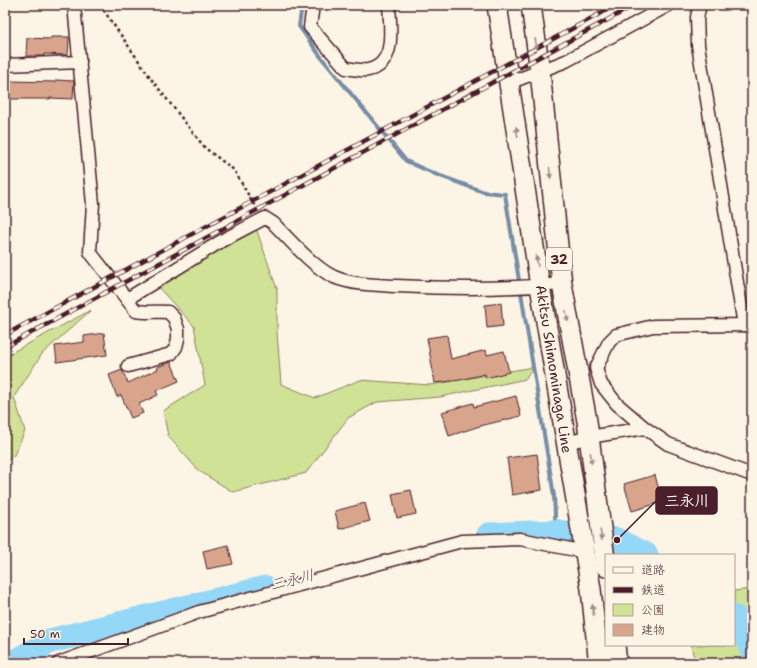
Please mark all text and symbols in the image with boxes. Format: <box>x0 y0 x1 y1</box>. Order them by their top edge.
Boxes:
one-way arrow <box>533 38 539 50</box>
one-way arrow <box>514 126 520 138</box>
one-way arrow <box>547 167 553 179</box>
road number: 32 <box>546 248 572 270</box>
one-way arrow <box>534 255 540 267</box>
street label: Akitsu Shimominaga Line <box>532 284 576 454</box>
one-way arrow <box>565 310 571 322</box>
one-way arrow <box>588 452 594 464</box>
callout: 三永川 <box>656 487 717 514</box>
text: 三永川 <box>664 491 710 511</box>
one-way arrow <box>599 529 605 541</box>
legend <box>605 554 735 646</box>
text: 道路 <box>641 562 665 578</box>
water label: 三永川 <box>268 565 316 595</box>
text: 鉄道 <box>641 582 665 598</box>
text: 公園 <box>641 602 665 618</box>
one-way arrow <box>590 604 596 616</box>
scale bar <box>24 620 128 646</box>
text: 建物 <box>641 622 665 638</box>
text: 50 m <box>30 626 60 642</box>

